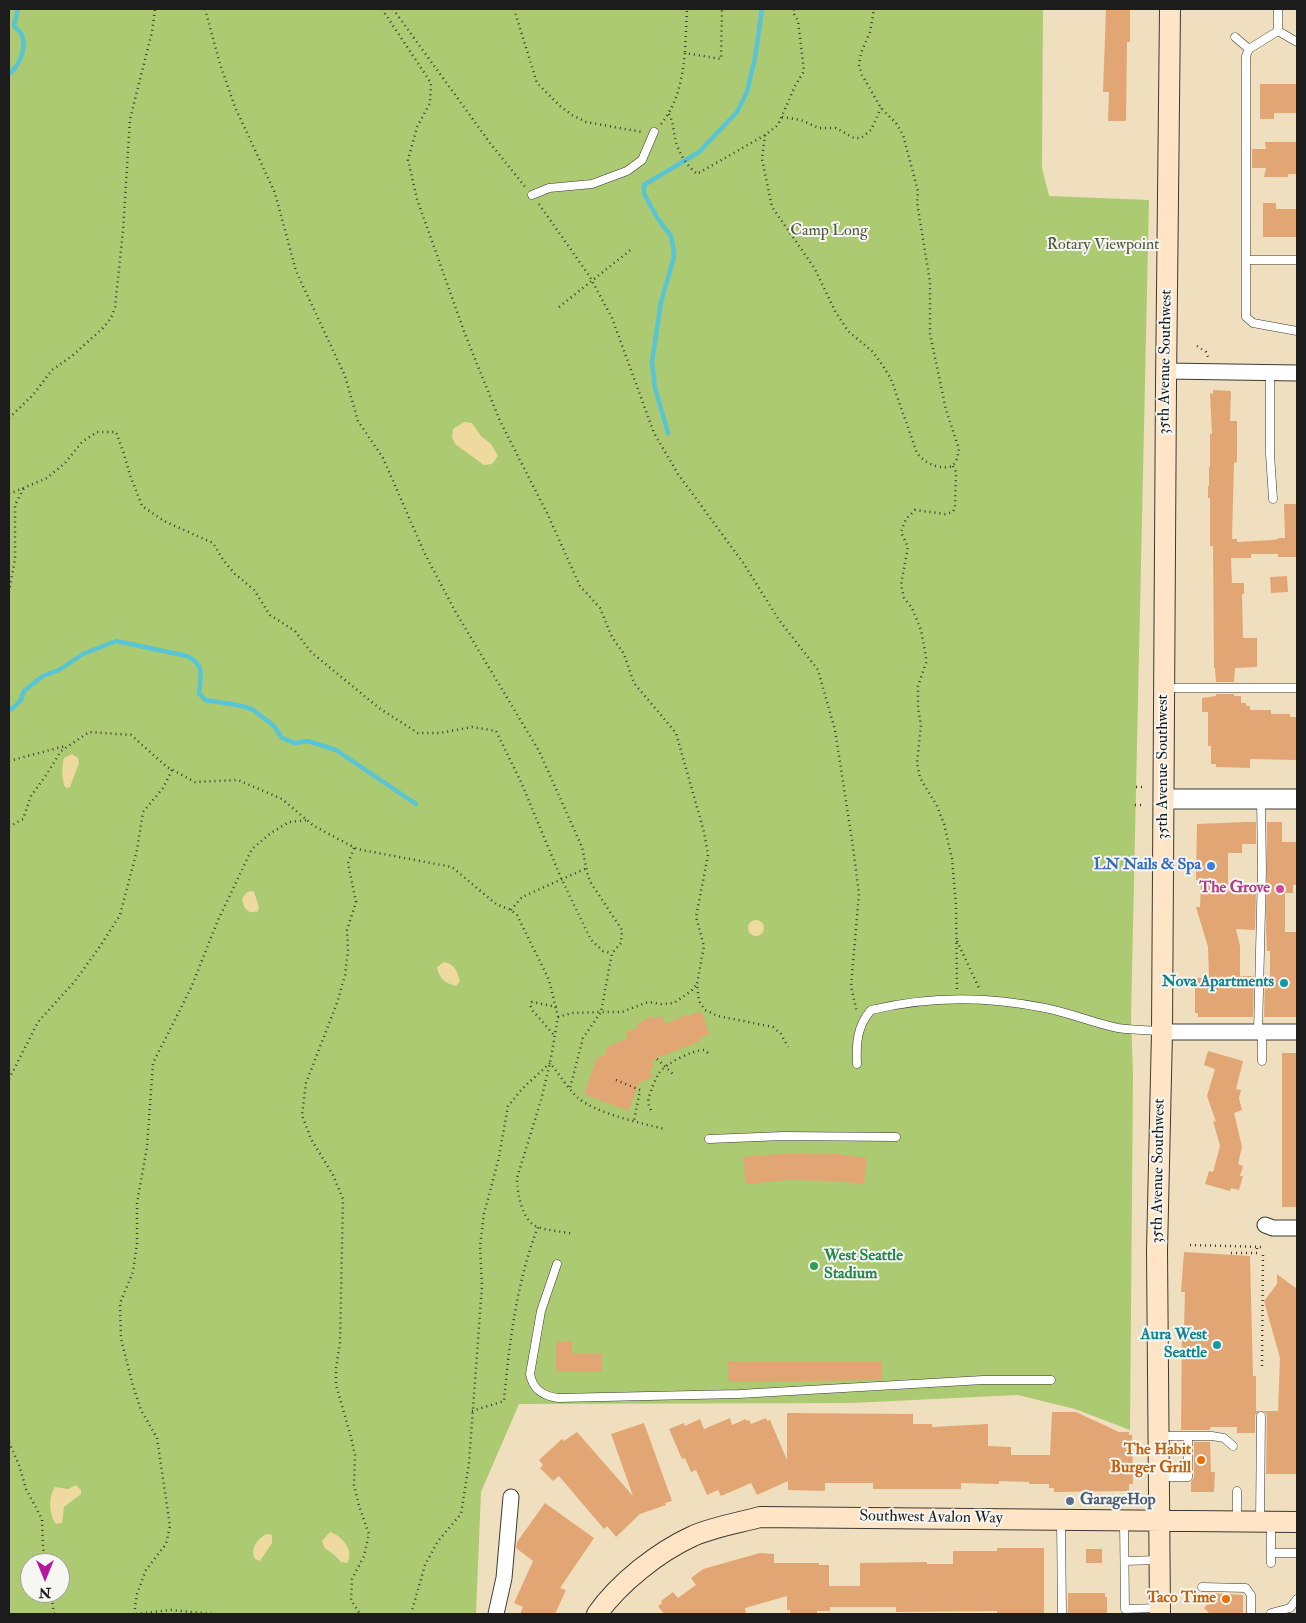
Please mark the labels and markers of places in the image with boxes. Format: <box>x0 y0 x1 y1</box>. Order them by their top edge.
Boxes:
place label: LN Nails & Spa <box>1094 856 1201 876</box>
marker: LN Nails & Spa <box>1205 860 1217 872</box>
place label: The Grove <box>1199 879 1270 899</box>
marker: The Grove <box>1274 883 1286 895</box>
place label: Nova Apartments <box>1162 973 1274 993</box>
marker: Nova Apartments <box>1278 977 1290 989</box>
place label: West Seattle Stadium <box>824 1247 903 1285</box>
marker: West Seattle Stadium <box>808 1260 820 1272</box>
place label: Aura West Seattle <box>1141 1326 1207 1364</box>
marker: Aura West Seattle <box>1211 1339 1223 1351</box>
place label: The Habit Burger Grill <box>1111 1441 1191 1479</box>
marker: The Habit Burger Grill <box>1195 1454 1207 1466</box>
place label: GarageHop <box>1080 1491 1156 1511</box>
marker: GarageHop <box>1064 1495 1076 1507</box>
place label: Taco Time <box>1147 1589 1216 1609</box>
marker: Taco Time <box>1220 1593 1232 1605</box>

